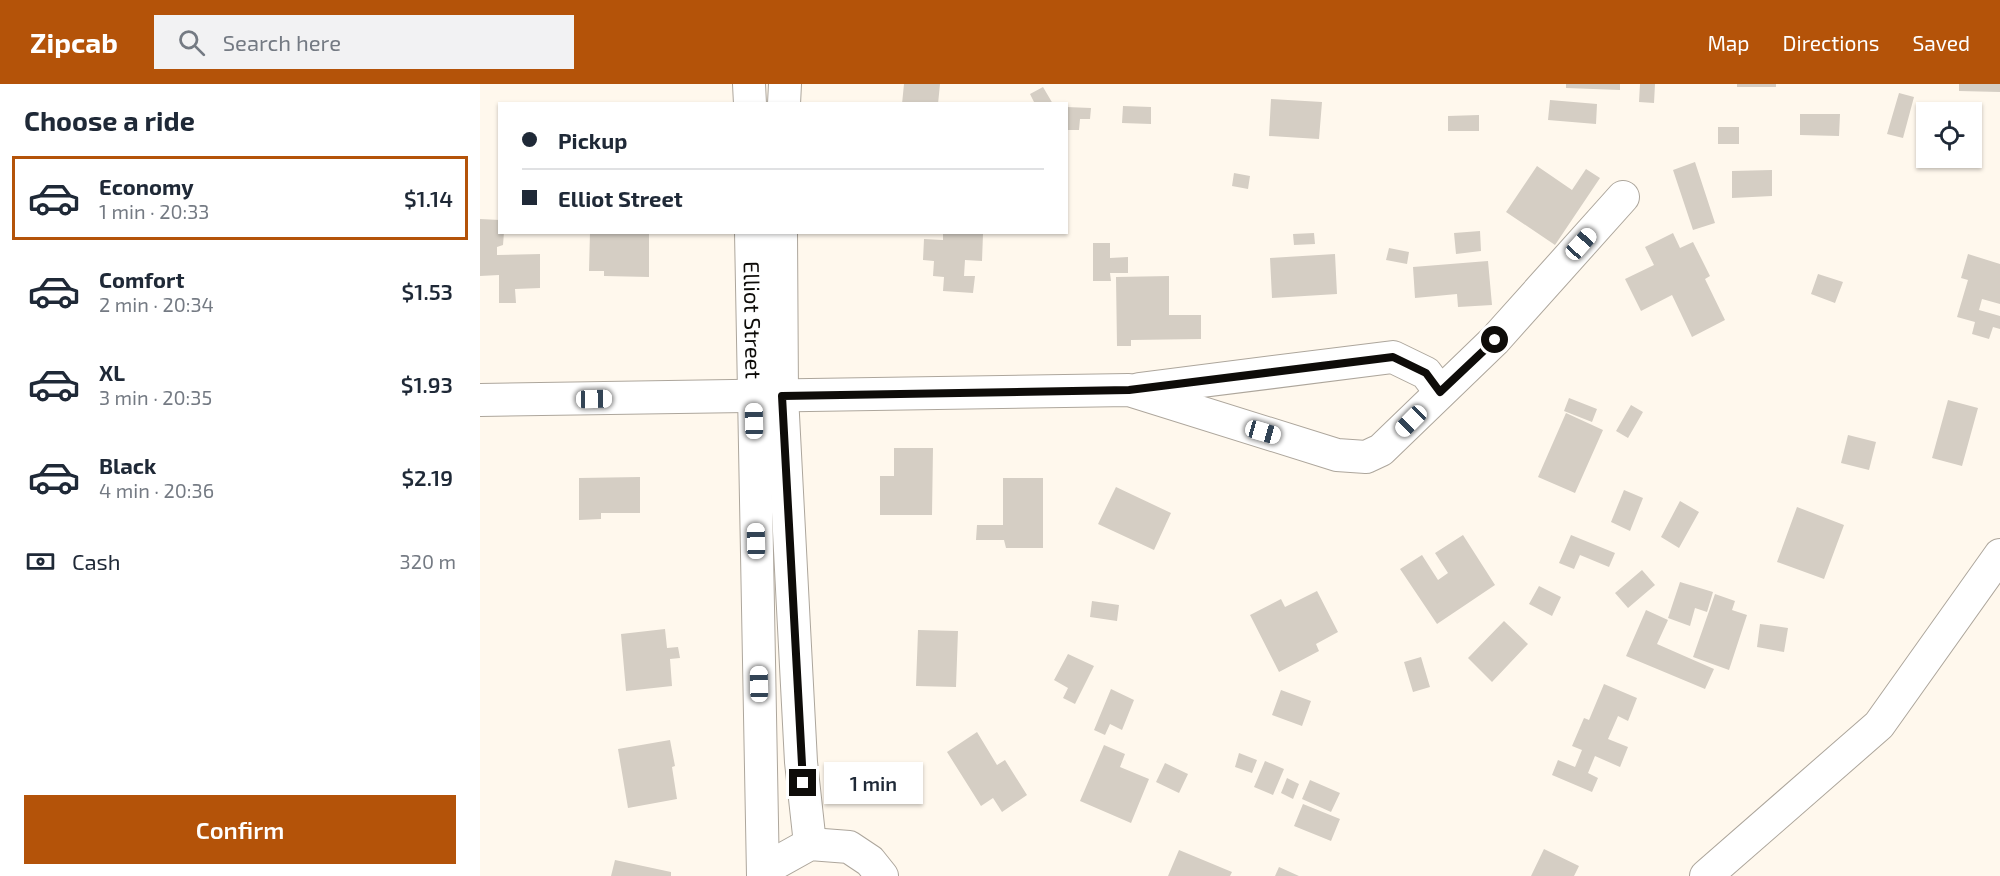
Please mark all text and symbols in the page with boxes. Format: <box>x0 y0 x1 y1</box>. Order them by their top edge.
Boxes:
search box <box>154 15 574 69</box>
text: Zipcab <box>30 25 118 59</box>
icon: search <box>175 26 208 59</box>
text: Search here <box>223 29 341 55</box>
text: Map <box>1707 30 1750 55</box>
text: Directions <box>1783 30 1879 55</box>
text: Saved <box>1912 30 1970 55</box>
map controls <box>1916 102 1982 168</box>
button: locate <box>1916 102 1982 168</box>
text: Choose a ride <box>24 104 195 136</box>
text: Pickup <box>558 127 627 153</box>
icon: car <box>27 171 81 225</box>
text: Economy <box>99 173 194 199</box>
text: $1.14 <box>404 185 453 211</box>
text: Elliot Street <box>558 185 683 211</box>
text: 1 min · 20:33 <box>99 199 209 223</box>
car <box>1562 225 1600 263</box>
street label: Elliot Street <box>740 261 768 379</box>
icon: car <box>27 264 81 318</box>
text: Comfort <box>99 266 184 292</box>
text: $1.53 <box>402 278 453 304</box>
text: 2 min · 20:34 <box>99 292 214 316</box>
route start <box>1481 326 1508 353</box>
icon: car <box>27 357 81 411</box>
text: XL <box>99 359 125 385</box>
text: $1.93 <box>401 371 453 397</box>
text: 3 min · 20:35 <box>99 385 212 409</box>
car <box>576 390 612 408</box>
car <box>1392 402 1430 440</box>
car <box>745 403 763 439</box>
car <box>1243 418 1283 446</box>
icon: car <box>27 450 81 504</box>
text: Black <box>99 452 156 478</box>
text: $2.19 <box>402 464 453 490</box>
text: 4 min · 20:36 <box>99 478 214 502</box>
car <box>747 523 765 559</box>
icon: cash <box>24 545 57 578</box>
text: Cash <box>72 548 121 574</box>
text: 320 m <box>400 549 456 573</box>
car <box>750 666 768 702</box>
callout: 1 min <box>824 762 923 804</box>
route end <box>789 769 816 796</box>
text: 1 min <box>850 771 897 795</box>
button: Confirm <box>24 795 456 864</box>

